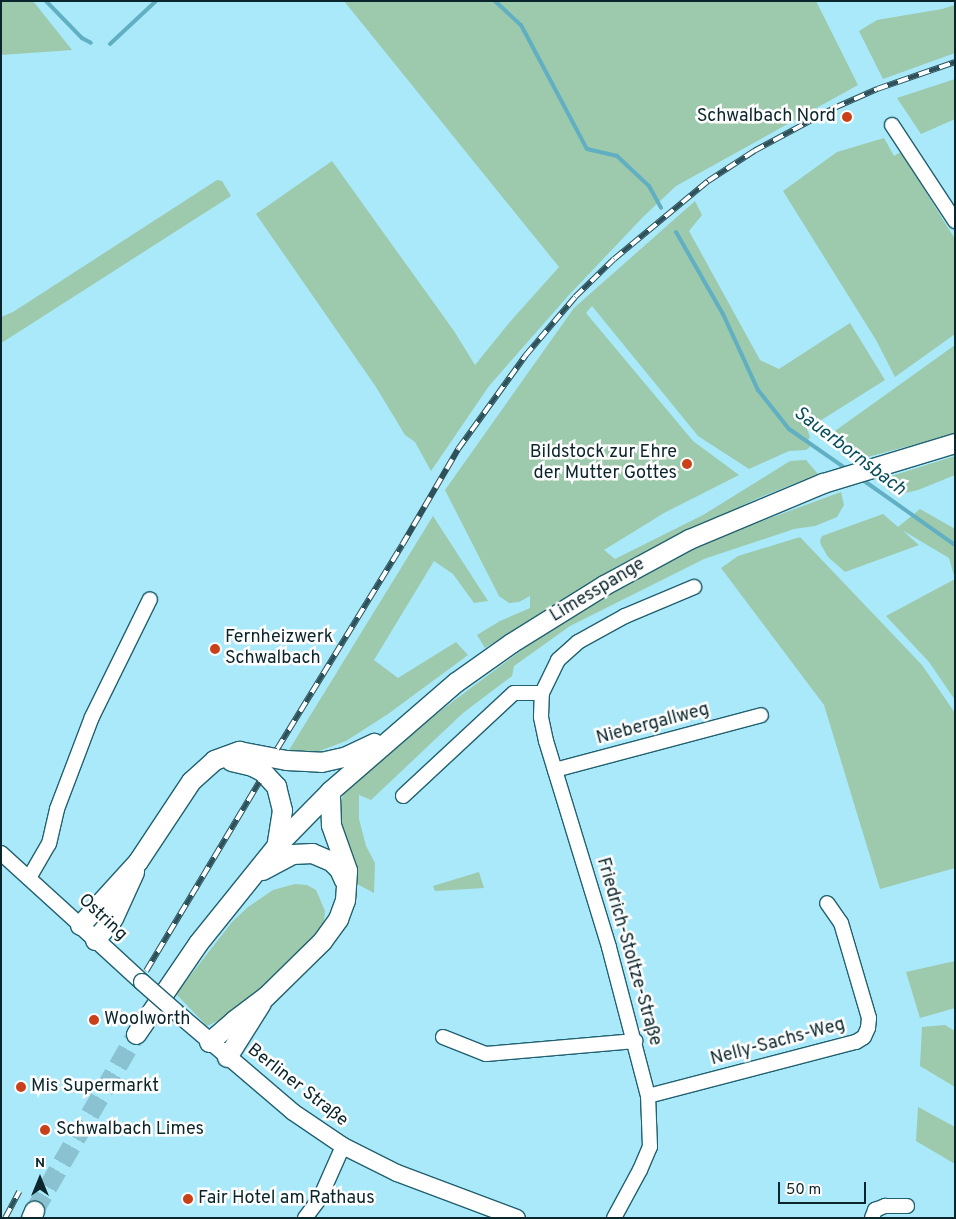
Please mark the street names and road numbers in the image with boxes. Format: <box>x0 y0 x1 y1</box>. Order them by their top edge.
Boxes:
street label: Limesspange <box>547 554 649 628</box>
street label: Niebergallweg <box>594 700 712 750</box>
street label: Friedrich-Stoltze-Straße <box>591 855 665 1049</box>
street label: Ostring <box>73 890 131 946</box>
street label: Nelly-Sachs-Weg <box>708 1015 848 1071</box>
street label: Berliner Straße <box>242 1040 352 1132</box>

